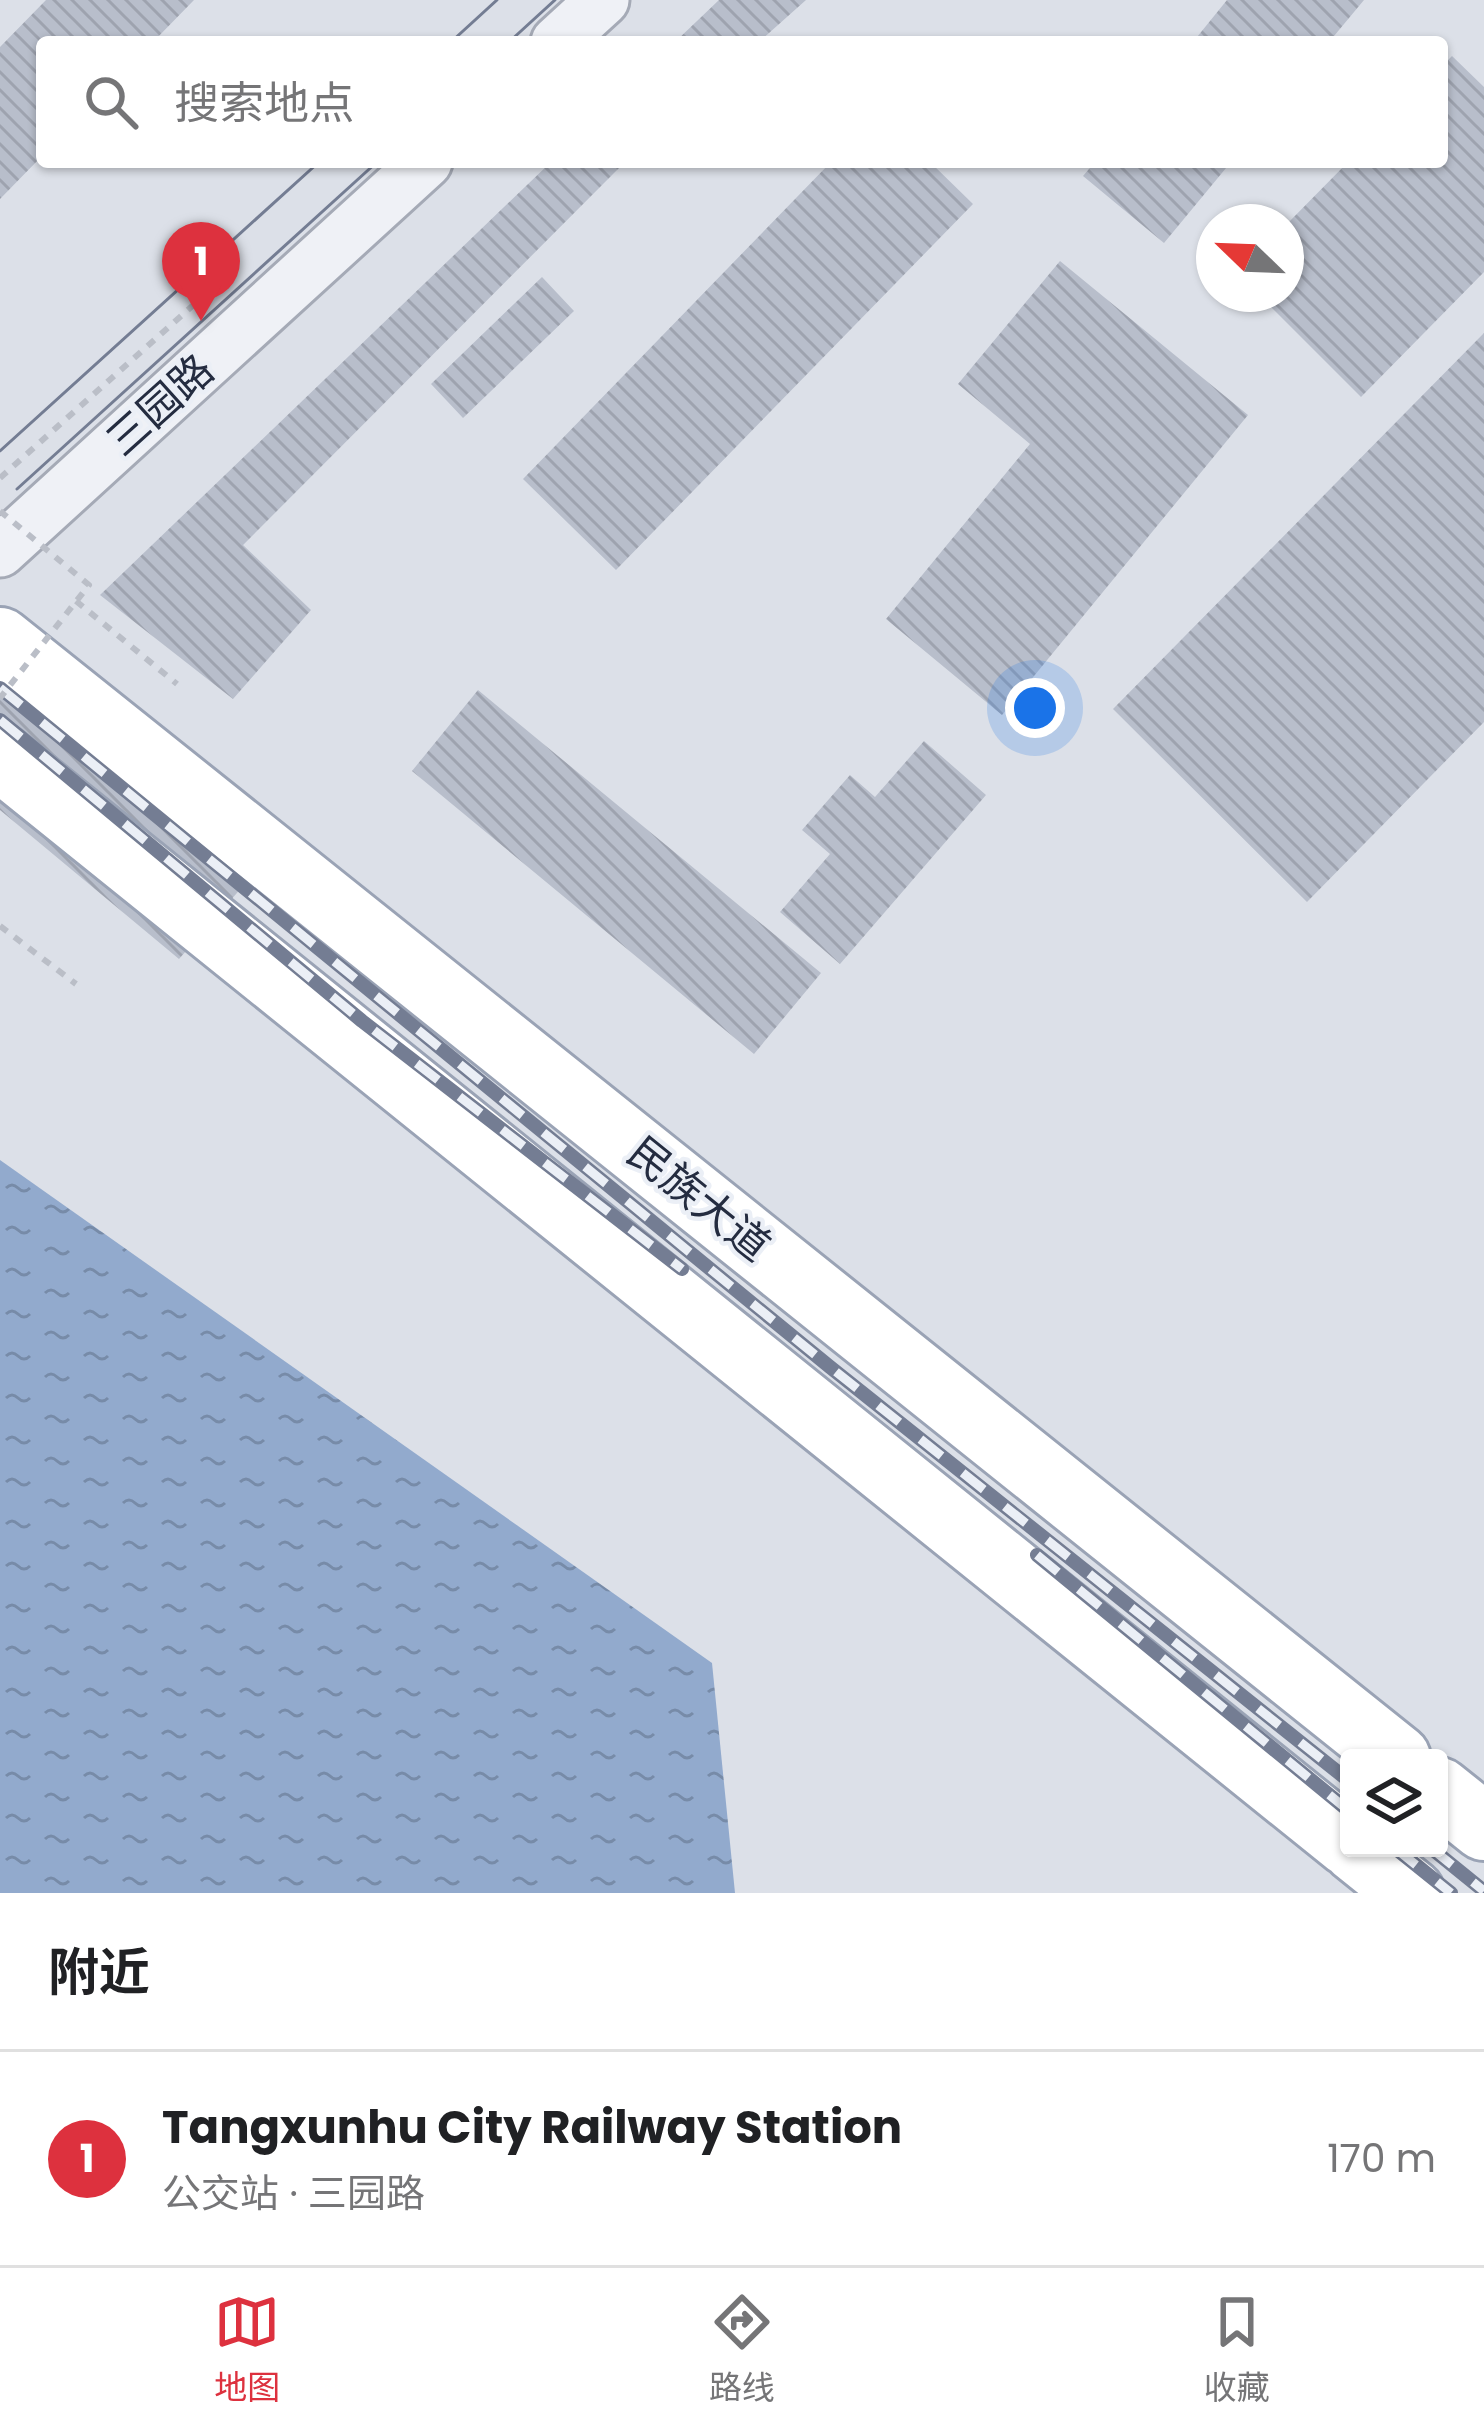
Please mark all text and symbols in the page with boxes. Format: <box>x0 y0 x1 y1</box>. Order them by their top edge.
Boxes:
search box <box>36 36 1448 168</box>
icon: search <box>78 69 144 135</box>
text: 搜索地点 <box>174 72 354 135</box>
north arrow <box>1196 204 1304 312</box>
pin: 1 <box>162 222 240 321</box>
street label: 三园路 <box>93 341 227 469</box>
your location <box>1005 678 1065 738</box>
street label: 民族大道 <box>615 1123 783 1275</box>
map controls <box>1340 1749 1448 1857</box>
button: layers <box>1340 1749 1448 1857</box>
text: 附近 <box>48 1936 150 2008</box>
text: Tangxunhu City Railway Station <box>162 2096 902 2159</box>
text: 1 <box>80 2131 94 2186</box>
text: 170 m <box>1327 2131 1436 2186</box>
text: 公交站 · 三园路 <box>162 2166 425 2221</box>
tab: 地图 <box>214 2289 280 2413</box>
tab: 路线 <box>709 2289 775 2413</box>
tab: 收藏 <box>1204 2289 1270 2413</box>

